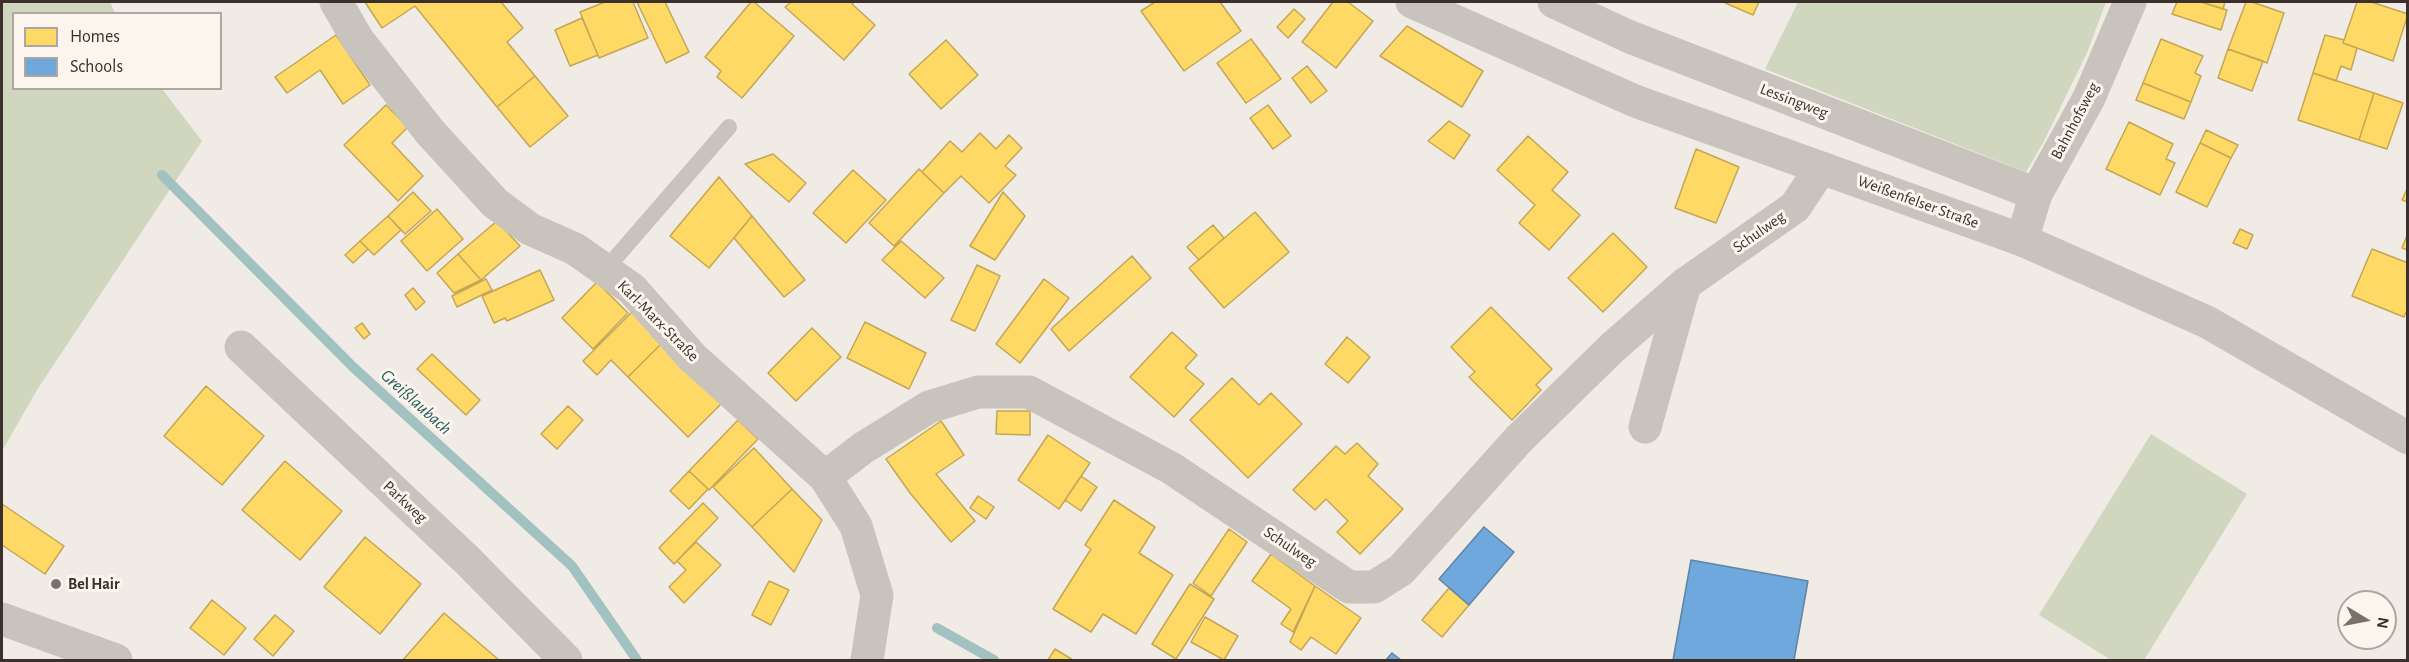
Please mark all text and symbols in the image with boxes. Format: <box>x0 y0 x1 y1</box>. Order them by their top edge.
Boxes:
legend <box>12 12 222 90</box>
text: Homes <box>70 28 120 46</box>
text: Schools <box>70 58 123 76</box>
street label: Lessingweg <box>1757 79 1831 123</box>
street label: Bahnhofsweg <box>2047 79 2103 163</box>
street label: Weißenfelser Straße <box>1855 171 1981 233</box>
street label: Schulweg <box>1729 207 1789 257</box>
street label: Karl-Marx-Straße <box>613 276 703 366</box>
water label: Greißlaubach <box>376 365 456 439</box>
street label: Parkweg <box>379 477 431 527</box>
street label: Schulweg <box>1260 522 1320 572</box>
place label: Bel Hair <box>68 574 120 594</box>
marker: Bel Hair <box>49 577 63 591</box>
north arrow <box>2337 590 2397 650</box>
text: N <box>2374 616 2392 630</box>

